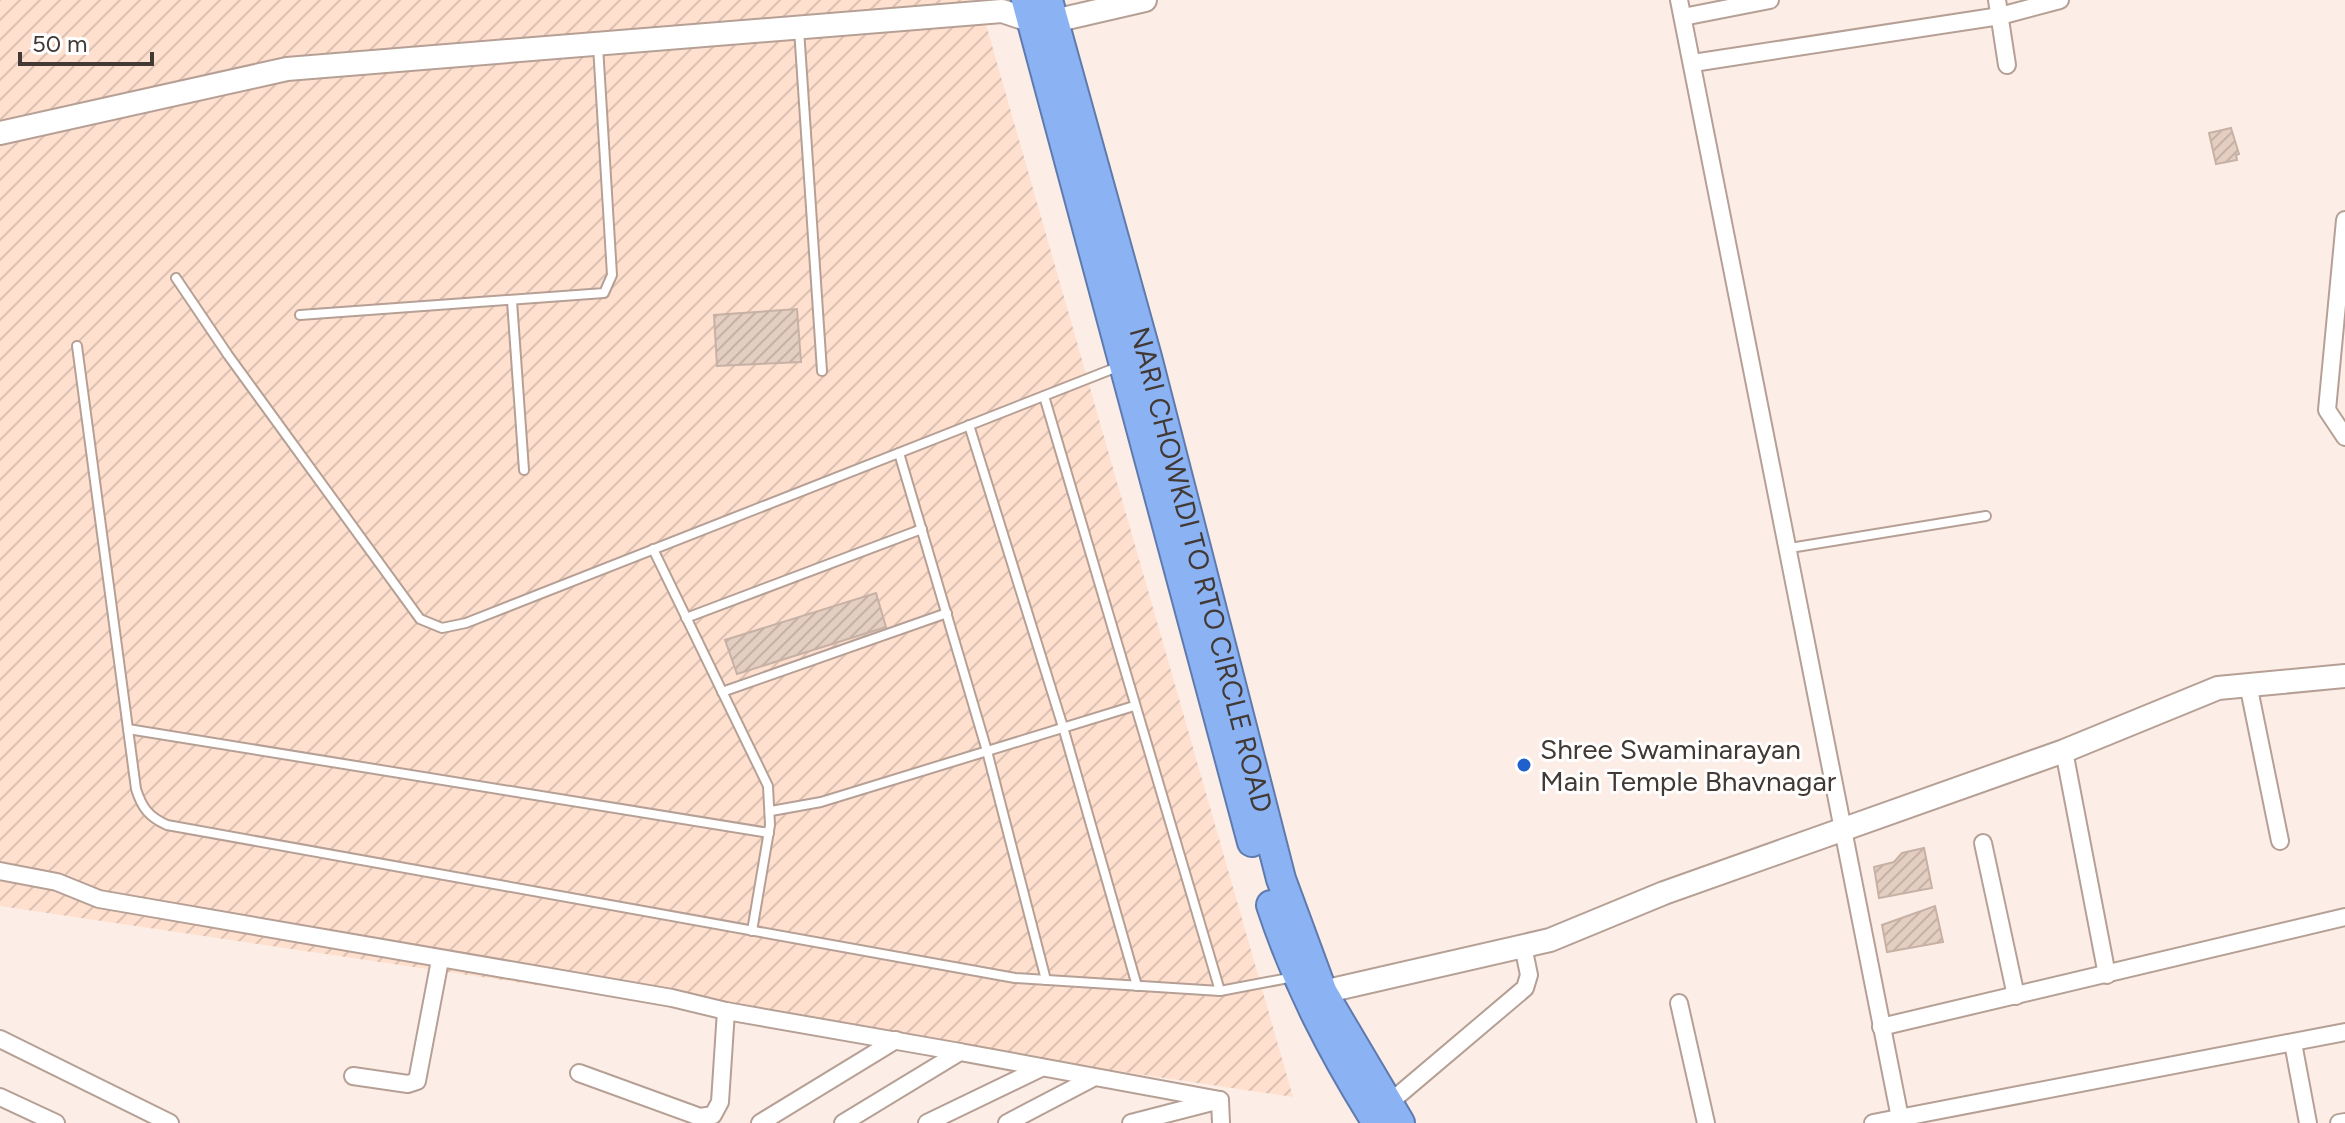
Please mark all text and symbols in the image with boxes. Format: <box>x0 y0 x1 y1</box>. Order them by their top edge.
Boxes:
scale bar <box>20 16 152 66</box>
text: 50 m <box>32 29 88 58</box>
street label: NARI CHOWKDI TO RTO CIRCLE ROAD <box>1122 323 1280 816</box>
place label: Shree Swaminarayan Main Temple Bhavnagar <box>1540 732 1837 798</box>
marker: Shree Swaminarayan Main Temple Bhavnagar <box>1515 756 1533 774</box>

